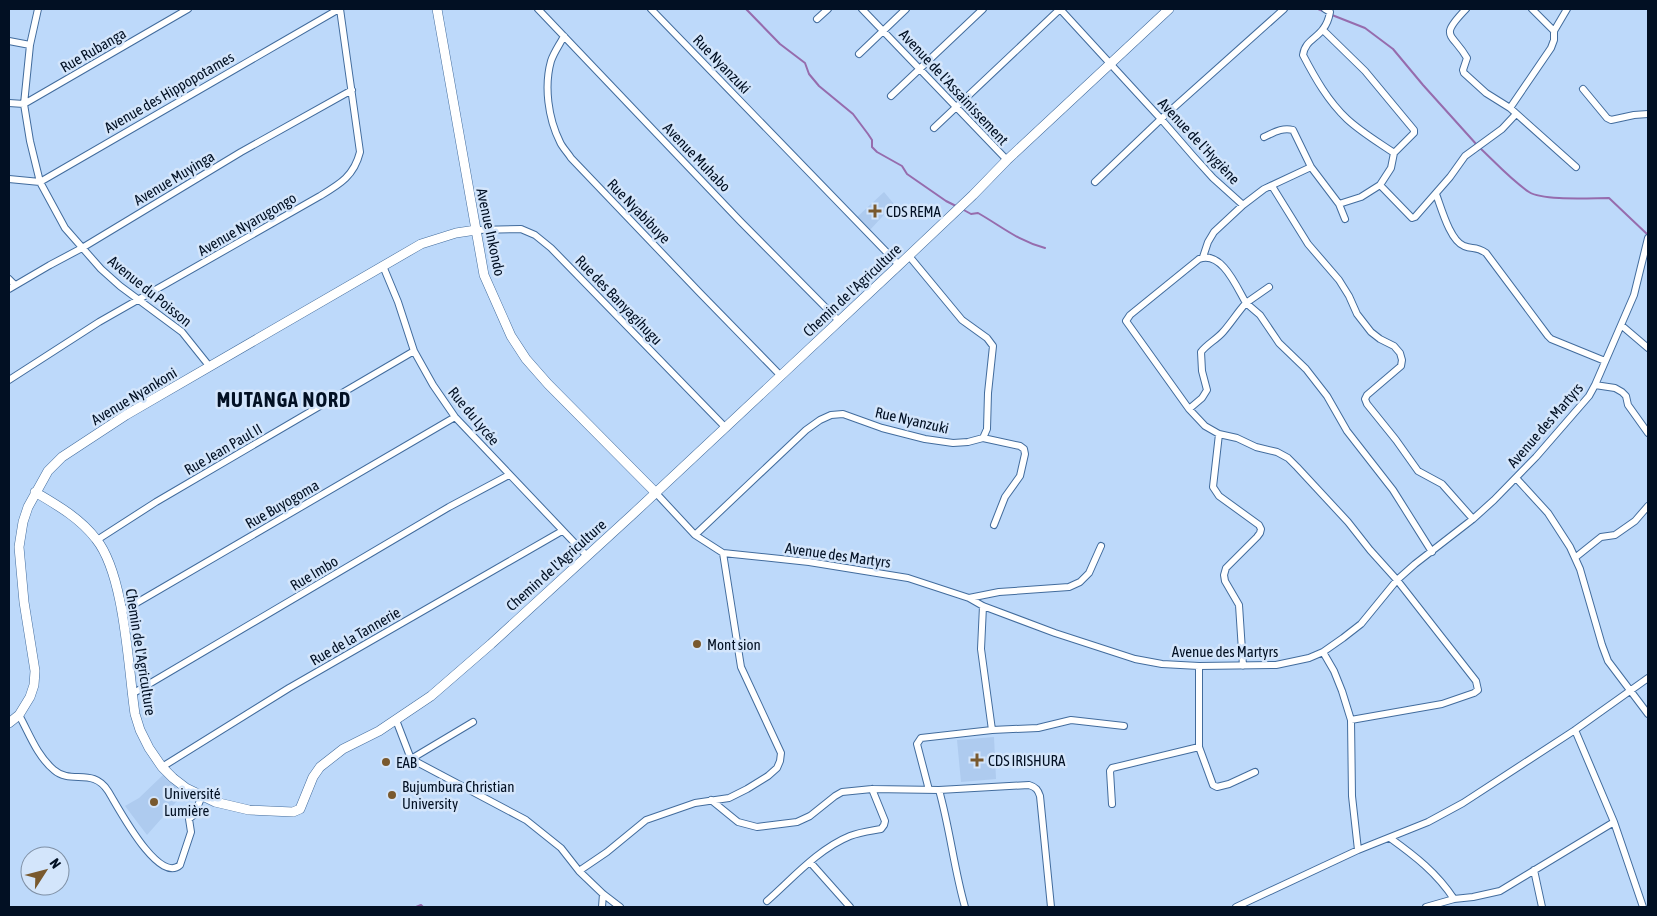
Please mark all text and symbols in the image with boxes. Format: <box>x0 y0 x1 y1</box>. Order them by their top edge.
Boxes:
street label: Rue Rubanga <box>57 24 129 76</box>
street label: Avenue de l'Assainissement <box>896 26 1012 148</box>
street label: Rue Nyanzuki <box>690 31 754 97</box>
street label: Avenue des Hippopotames <box>101 48 237 136</box>
street label: Avenue de l'Hygiène <box>1155 94 1243 188</box>
street label: Avenue Muhabo <box>660 119 734 195</box>
street label: Avenue Muyinga <box>131 147 217 209</box>
street label: Rue Nyabibuye <box>604 175 674 247</box>
street label: Avenue Inkondo <box>473 186 509 278</box>
street label: Avenue Nyarugongo <box>195 189 299 259</box>
place label: CDS REMA <box>886 203 941 220</box>
marker: CDS REMA <box>868 204 882 218</box>
street label: Chemin de l'Agriculture <box>799 240 905 340</box>
street label: Avenue du Poisson <box>105 252 195 330</box>
street label: Rue des Banyagihugu <box>572 252 666 348</box>
street label: Avenue Nyankoni <box>88 364 180 428</box>
street label: Avenue des Martyrs <box>1504 379 1586 471</box>
street label: Rue du Lycée <box>445 384 503 449</box>
district label: MUTANGA NORD <box>217 388 351 411</box>
street label: Rue Nyanzuki <box>874 403 950 437</box>
street label: Rue Jean Paul II <box>181 420 265 478</box>
street label: Rue Buyogoma <box>242 476 322 532</box>
street label: Chemin de l'Agriculture <box>503 516 609 614</box>
street label: Avenue des Martyrs <box>784 539 892 571</box>
street label: Rue Imbo <box>287 552 341 594</box>
street label: Chemin de l'Agriculture <box>123 587 159 717</box>
street label: Rue de la Tannerie <box>307 603 403 669</box>
place label: Mont sion <box>707 636 761 653</box>
marker: Mont sion <box>691 638 703 650</box>
street label: Avenue des Martyrs <box>1172 643 1278 660</box>
place label: CDS IRISHURA <box>988 752 1066 769</box>
marker: CDS IRISHURA <box>970 753 984 767</box>
place label: EAB <box>396 754 417 771</box>
marker: EAB <box>380 756 392 768</box>
place label: Bujumbura Christian University <box>402 778 515 812</box>
place label: Université Lumière <box>164 785 221 819</box>
marker: Bujumbura Christian University <box>386 789 398 801</box>
marker: Université Lumière <box>148 796 160 808</box>
north arrow <box>20 846 70 896</box>
text: N <box>47 855 64 871</box>

